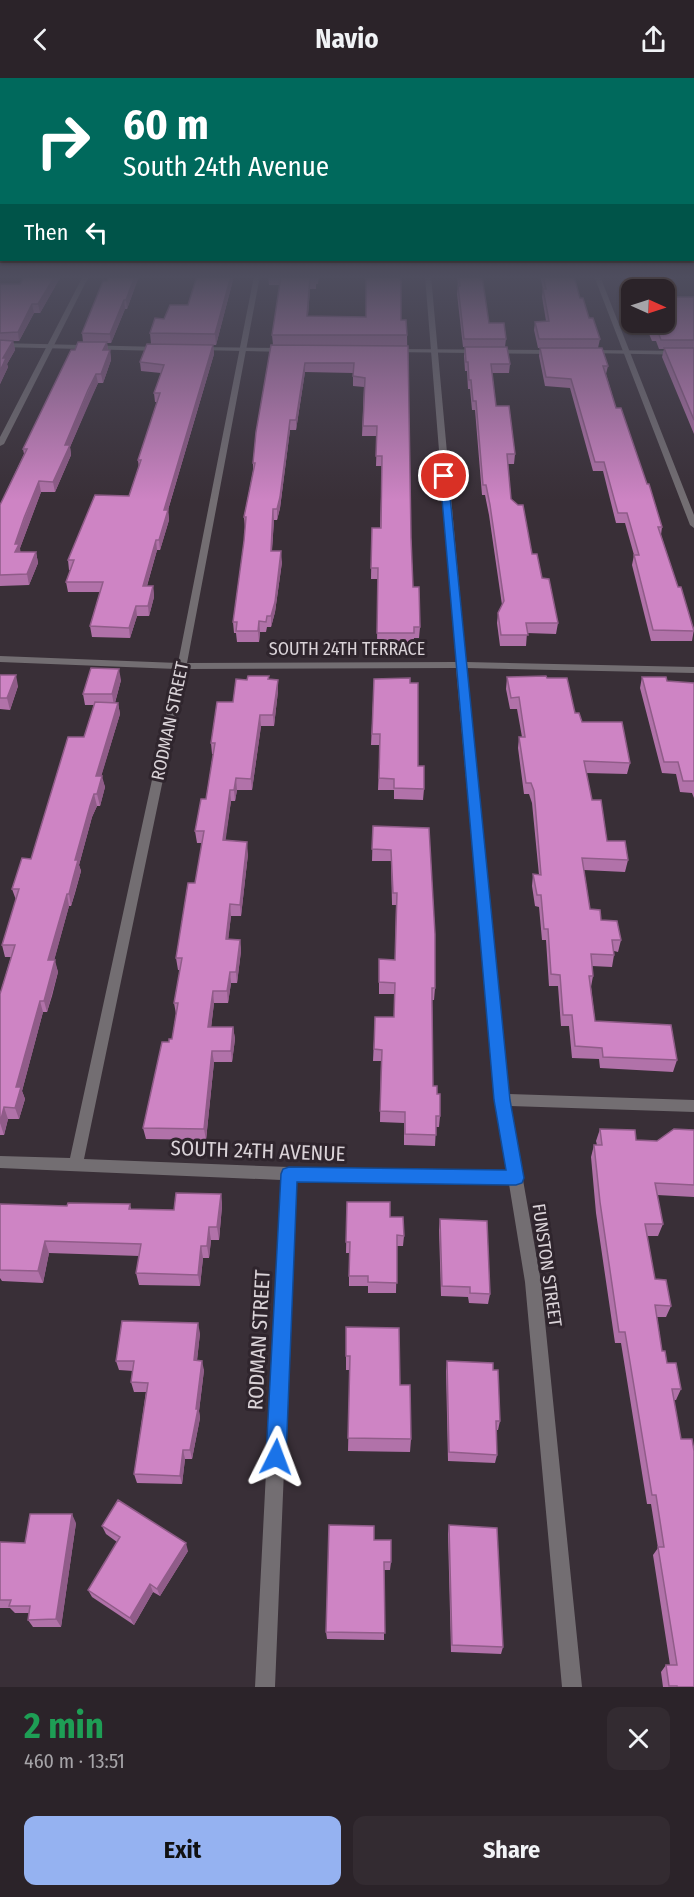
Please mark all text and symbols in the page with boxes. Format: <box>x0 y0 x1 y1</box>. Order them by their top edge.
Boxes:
icon: back <box>24 23 57 56</box>
text: Navio <box>315 23 379 55</box>
icon: share <box>637 23 670 56</box>
text: 60 m <box>123 100 209 150</box>
icon: right <box>24 102 102 180</box>
text: South 24th Avenue <box>123 151 329 183</box>
icon: left <box>80 216 113 249</box>
text: Then <box>24 219 68 246</box>
north arrow <box>621 279 675 333</box>
map controls <box>621 279 675 333</box>
pin <box>418 450 469 501</box>
icon: arrive <box>427 459 460 492</box>
street label: SOUTH 24TH TERRACE <box>269 638 425 660</box>
street label: RODMAN STREET <box>147 659 193 782</box>
street label: SOUTH 24TH AVENUE <box>170 1135 346 1167</box>
street label: FUNSTON STREET <box>527 1202 567 1329</box>
street label: RODMAN STREET <box>242 1269 276 1411</box>
position arrow <box>244 1425 308 1489</box>
text: 2 min <box>24 1704 104 1748</box>
button: close <box>607 1707 670 1770</box>
text: 460 m · 13:51 <box>24 1749 125 1773</box>
button: Exit <box>24 1816 341 1885</box>
button: Share <box>353 1816 670 1885</box>

